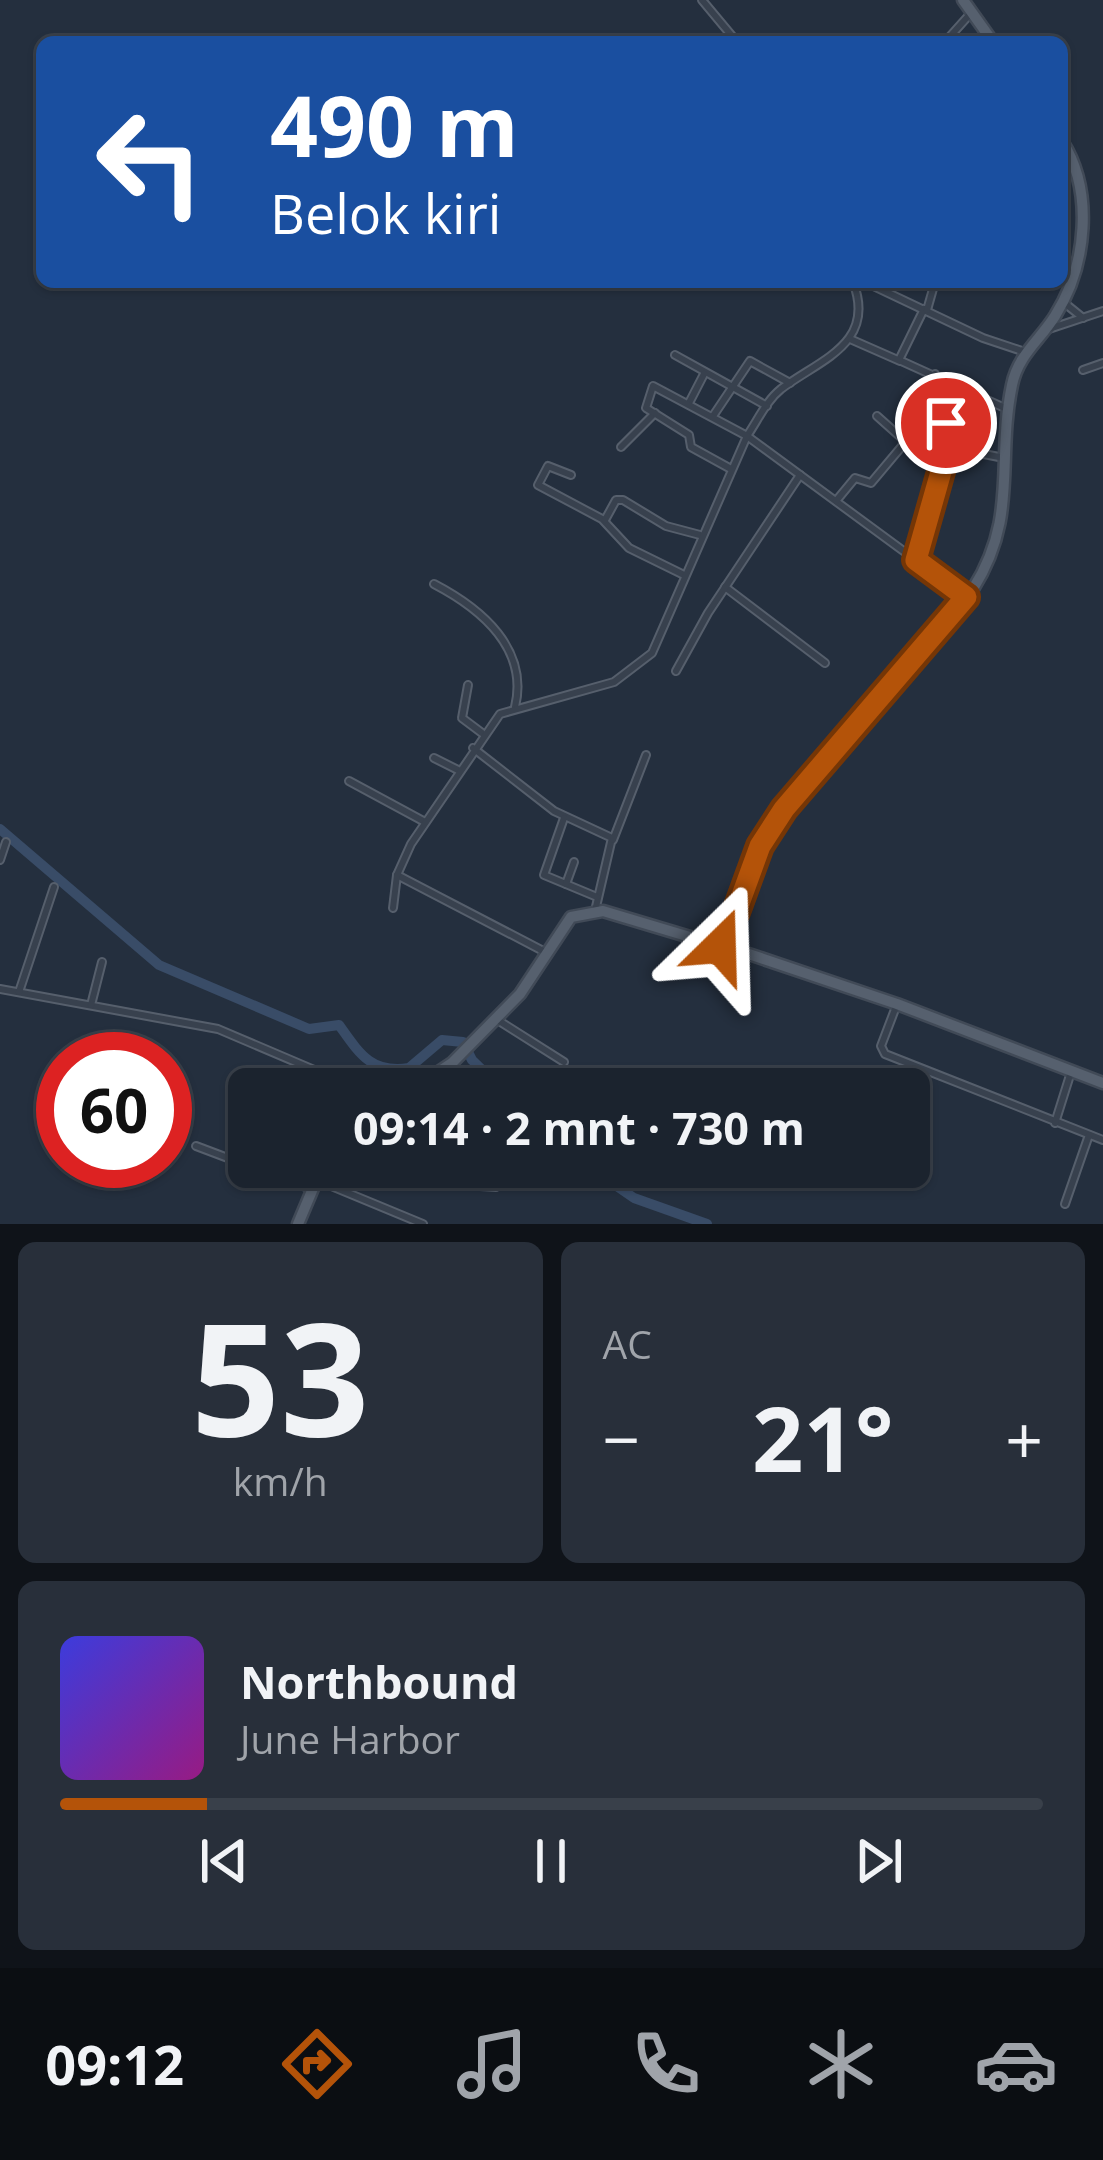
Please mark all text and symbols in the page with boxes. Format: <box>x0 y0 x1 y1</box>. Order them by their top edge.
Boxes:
text: 490 m <box>270 67 518 182</box>
icon: left <box>72 84 228 240</box>
text: Belok kiri <box>270 176 501 250</box>
pin <box>895 372 997 474</box>
icon: arrive <box>913 390 979 456</box>
position arrow <box>657 883 783 1009</box>
speed limit sign: 60 <box>36 1032 192 1188</box>
text: 09:14 · 2 mnt · 730 m <box>353 1097 805 1158</box>
text: 53 <box>191 1269 369 1482</box>
text: AC <box>603 1317 652 1370</box>
text: 21° <box>752 1376 893 1498</box>
text: − <box>603 1393 640 1483</box>
text: + <box>1005 1393 1043 1483</box>
text: km/h <box>233 1454 328 1507</box>
text: Northbound <box>240 1651 518 1712</box>
text: June Harbor <box>240 1712 460 1765</box>
icon: previous <box>191 1828 257 1894</box>
icon: pause <box>518 1828 584 1894</box>
icon: next <box>846 1828 912 1894</box>
icon: directions <box>275 2022 359 2106</box>
icon: music <box>450 2022 534 2106</box>
icon: phone <box>624 2022 708 2106</box>
icon: climate <box>799 2022 883 2106</box>
icon: car <box>974 2022 1058 2106</box>
text: 09:12 <box>45 2027 184 2101</box>

